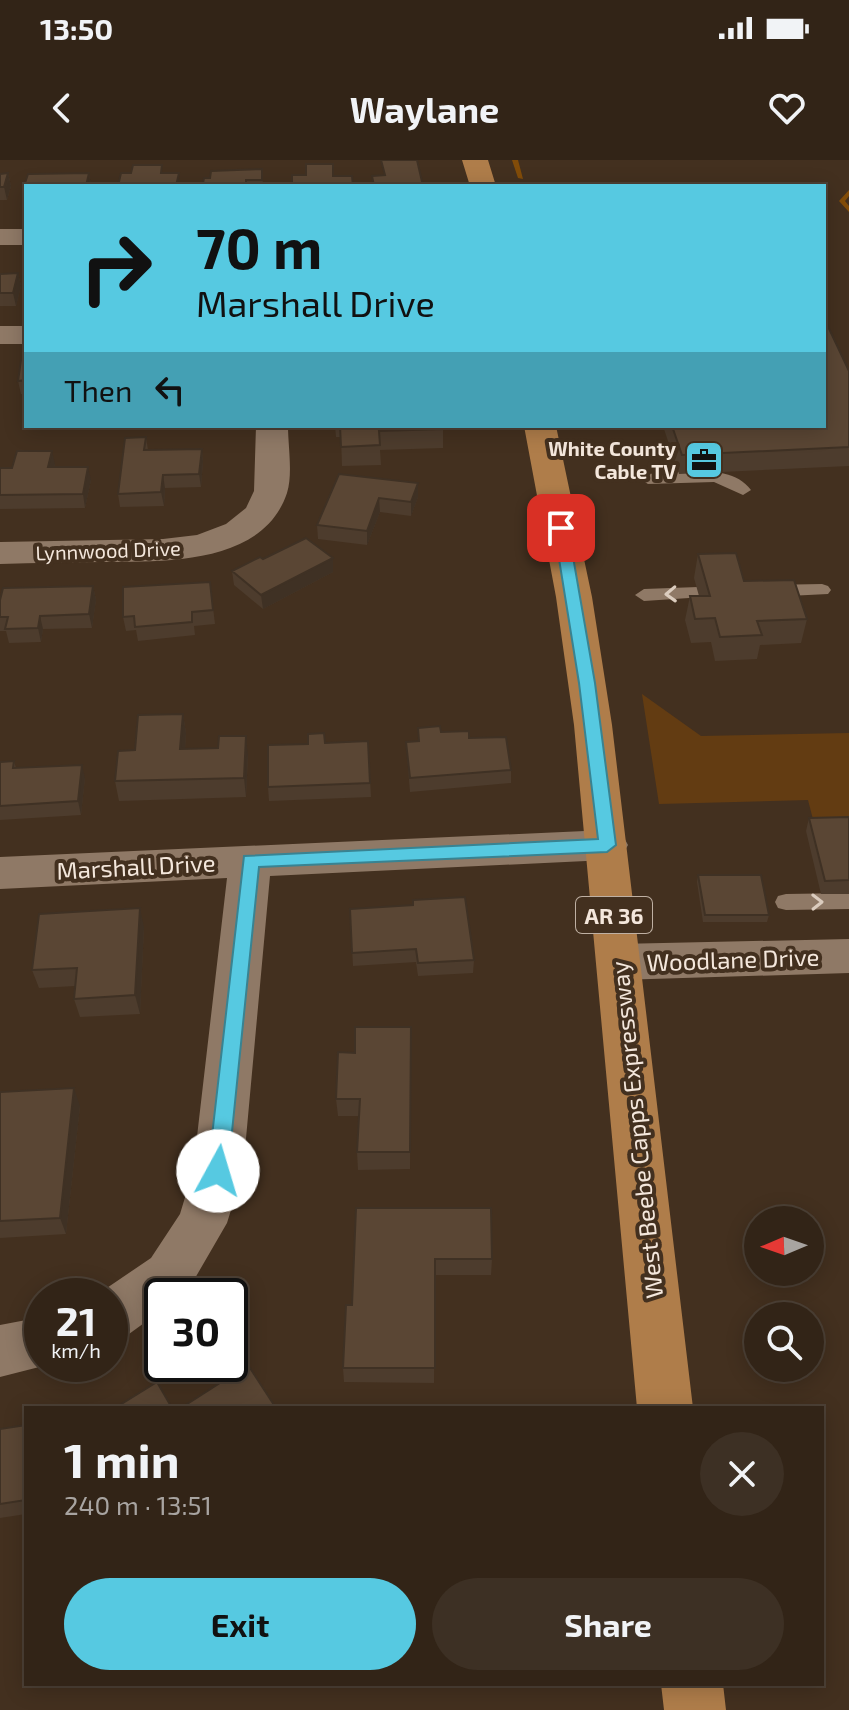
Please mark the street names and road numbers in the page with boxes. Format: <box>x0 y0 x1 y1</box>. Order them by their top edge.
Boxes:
street label: Lynnwood Drive <box>35 535 181 565</box>
street label: Marshall Drive <box>56 847 216 885</box>
road number: AR 36 <box>576 897 652 933</box>
street label: Woodlane Drive <box>646 941 820 977</box>
street label: West Beebe Capps Expressway <box>604 960 668 1300</box>

